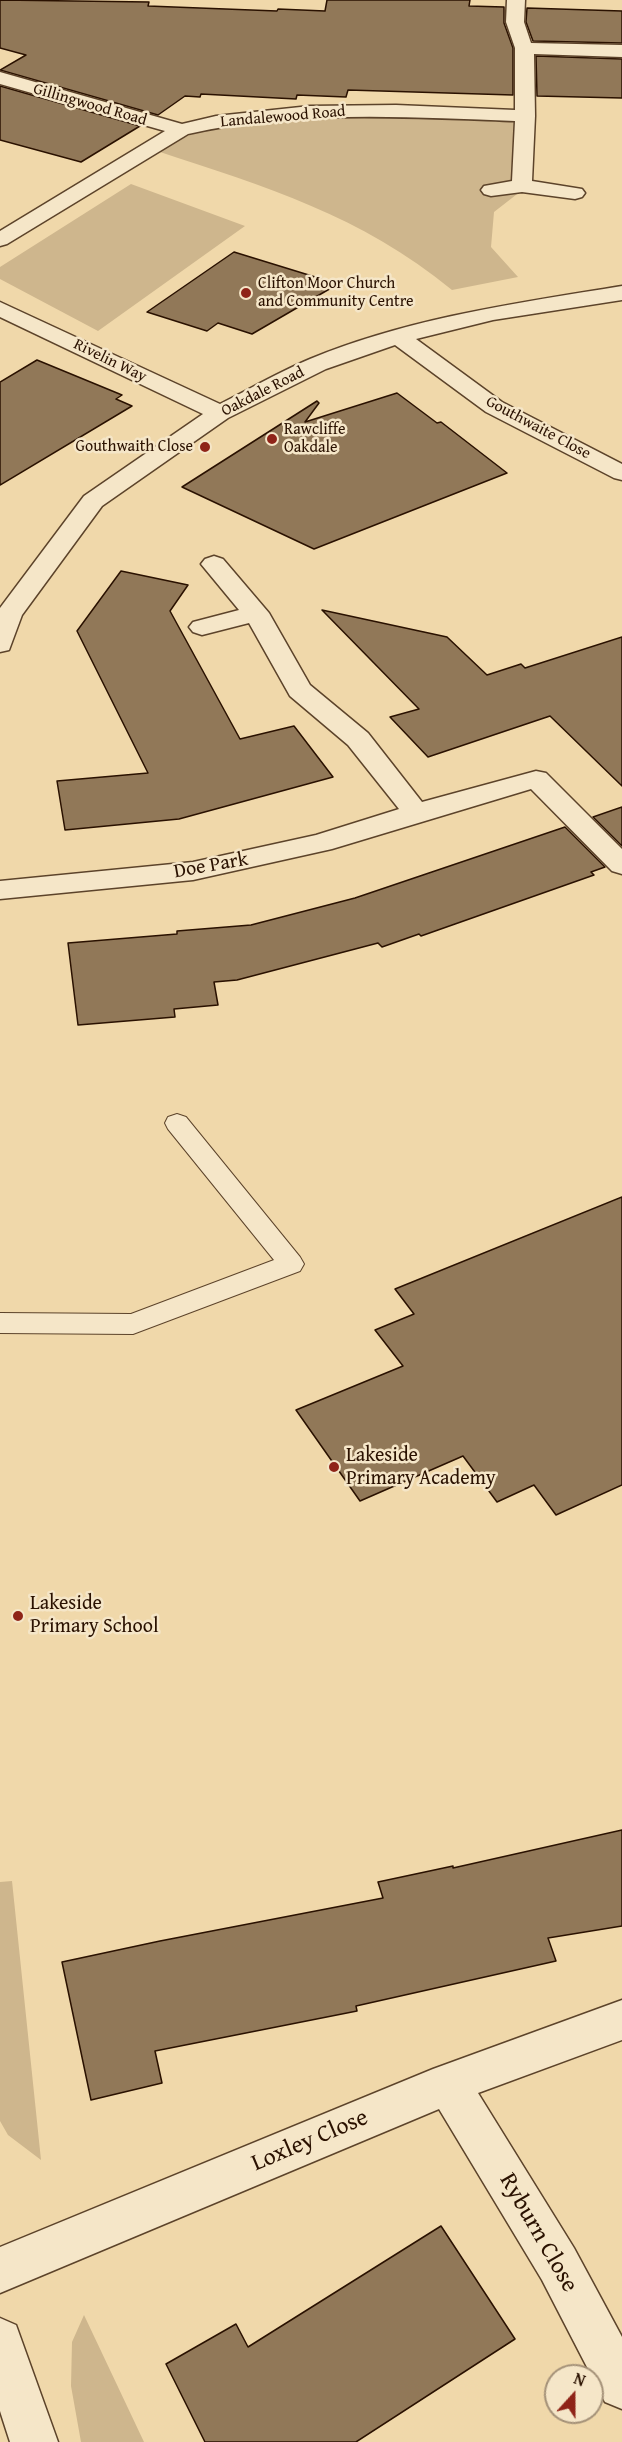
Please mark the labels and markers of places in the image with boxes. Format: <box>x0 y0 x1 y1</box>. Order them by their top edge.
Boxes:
place label: Clifton Moor Church and Community Centre <box>258 274 414 312</box>
marker: Clifton Moor Church and Community Centre <box>239 286 253 300</box>
place label: Rawcliffe Oakdale <box>284 420 345 458</box>
marker: Rawcliffe Oakdale <box>265 432 279 446</box>
place label: Gouthwaith Close <box>76 437 193 457</box>
marker: Gouthwaith Close <box>198 440 212 454</box>
place label: Lakeside Primary Academy <box>346 1444 496 1491</box>
marker: Lakeside Primary Academy <box>327 1460 341 1474</box>
place label: Lakeside Primary School <box>30 1592 159 1639</box>
marker: Lakeside Primary School <box>11 1609 25 1623</box>

